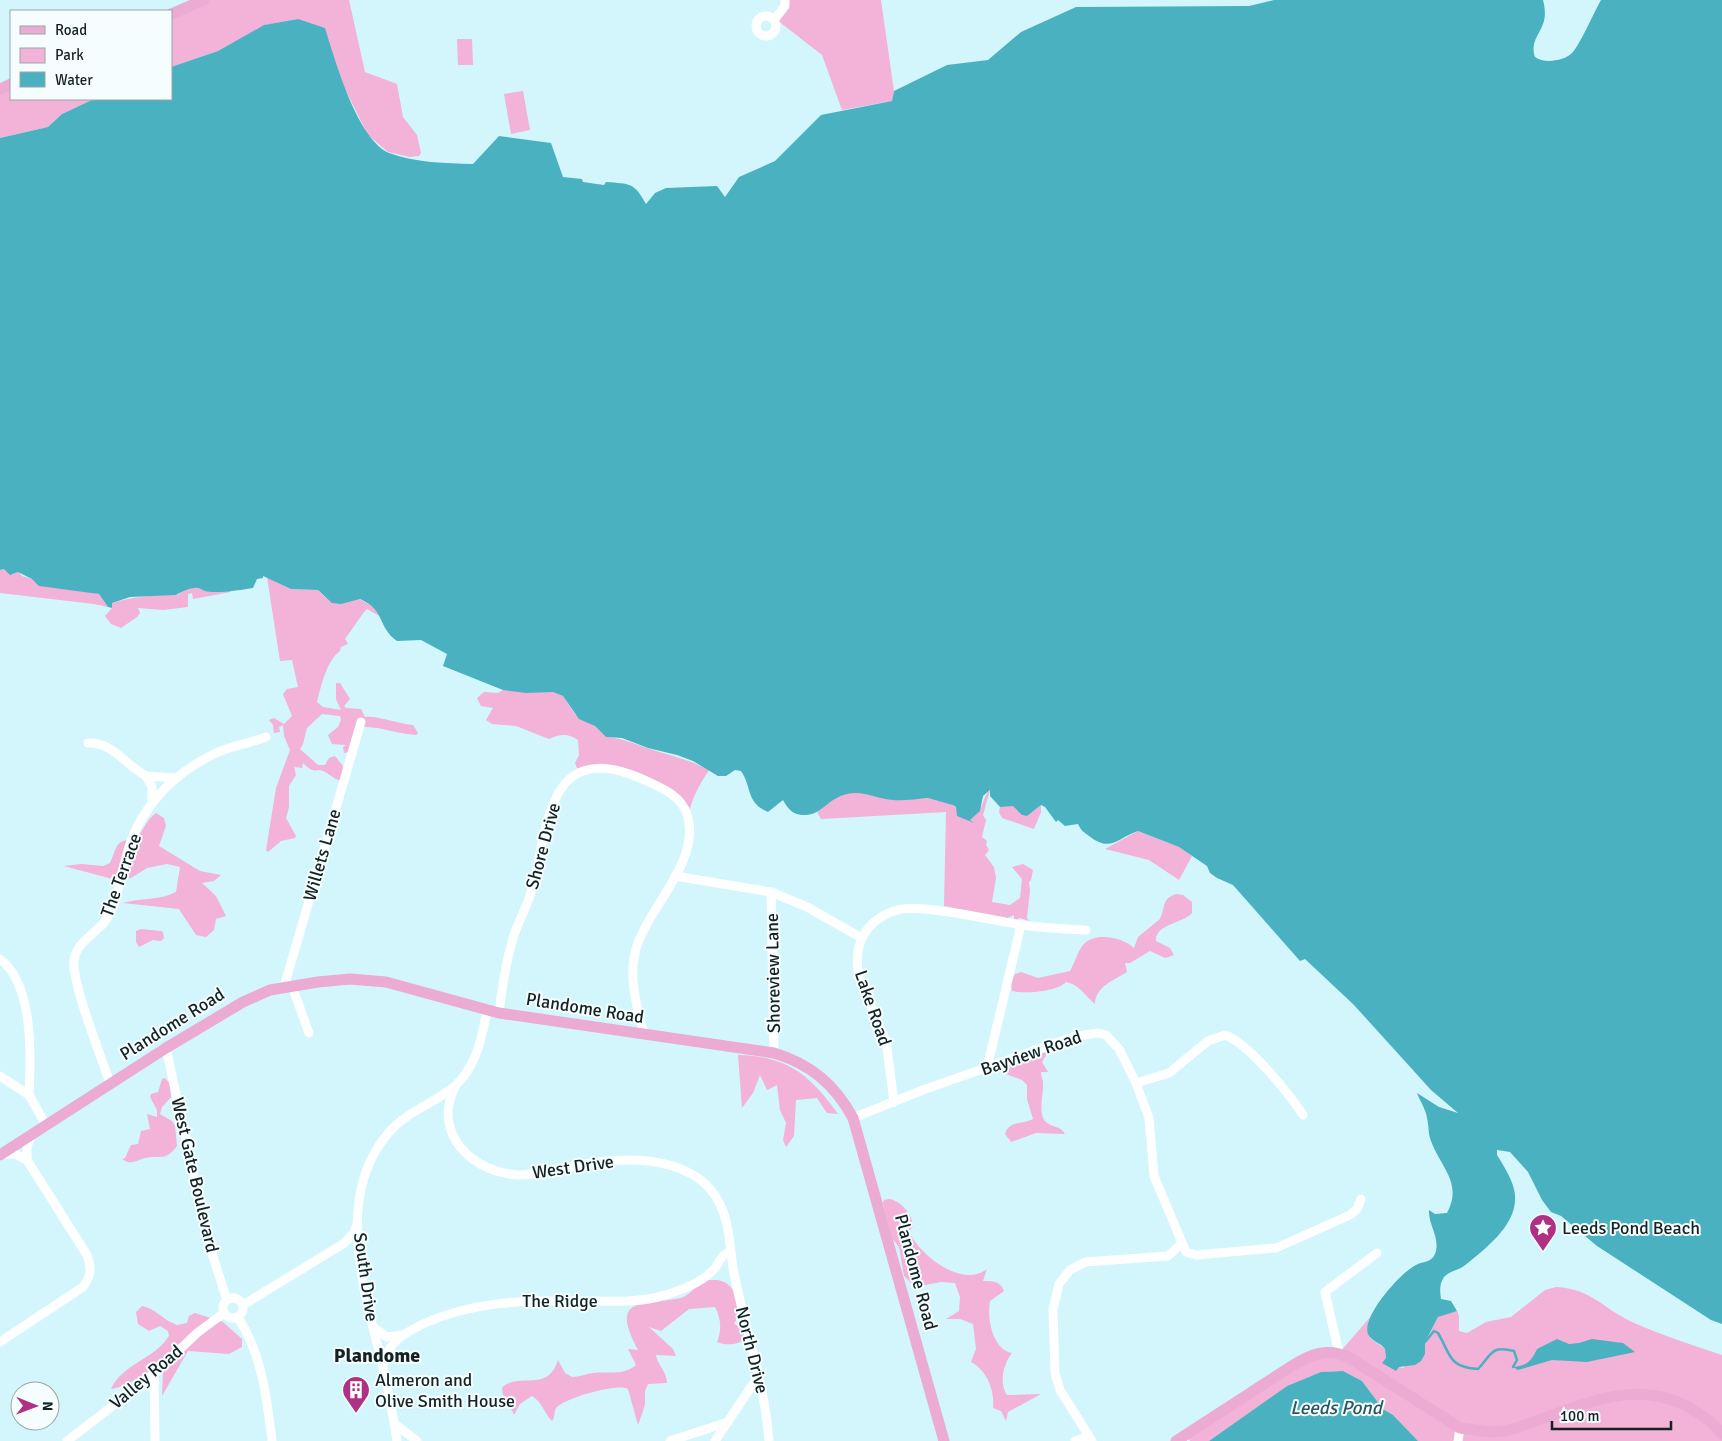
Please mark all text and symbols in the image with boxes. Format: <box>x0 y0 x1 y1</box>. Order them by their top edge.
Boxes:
legend <box>10 10 172 100</box>
text: Road <box>55 21 87 39</box>
text: Park <box>55 46 84 64</box>
text: Water <box>55 71 93 89</box>
street label: Shore Drive <box>521 800 565 892</box>
street label: Willets Lane <box>298 806 346 904</box>
street label: The Terrace <box>96 830 146 920</box>
street label: Shoreview Lane <box>761 913 785 1033</box>
street label: Lake Road <box>850 967 896 1049</box>
street label: Plandome Road <box>116 983 228 1065</box>
street label: Plandome Road <box>524 988 646 1028</box>
street label: Bayview Road <box>978 1025 1084 1081</box>
street label: West Gate Boulevard <box>166 1095 224 1255</box>
street label: West Drive <box>531 1150 615 1184</box>
street label: Plandome Road <box>890 1212 942 1332</box>
place icon: Leeds Pond Beach <box>1528 1213 1558 1252</box>
place label: Leeds Pond Beach <box>1562 1217 1700 1239</box>
street label: South Drive <box>349 1231 383 1323</box>
street label: The Ridge <box>522 1290 598 1312</box>
street label: North Drive <box>731 1304 773 1396</box>
street label: Valley Road <box>105 1340 187 1414</box>
district label: Plandome <box>334 1343 420 1368</box>
place label: Almeron and Olive Smith House <box>375 1369 515 1412</box>
building icon: Almeron and Olive Smith House <box>341 1375 371 1414</box>
north arrow <box>10 1381 60 1431</box>
water label: Leeds Pond <box>1290 1396 1384 1420</box>
scale bar <box>1552 1398 1671 1430</box>
text: N <box>39 1401 56 1411</box>
text: 100 m <box>1560 1407 1600 1425</box>

